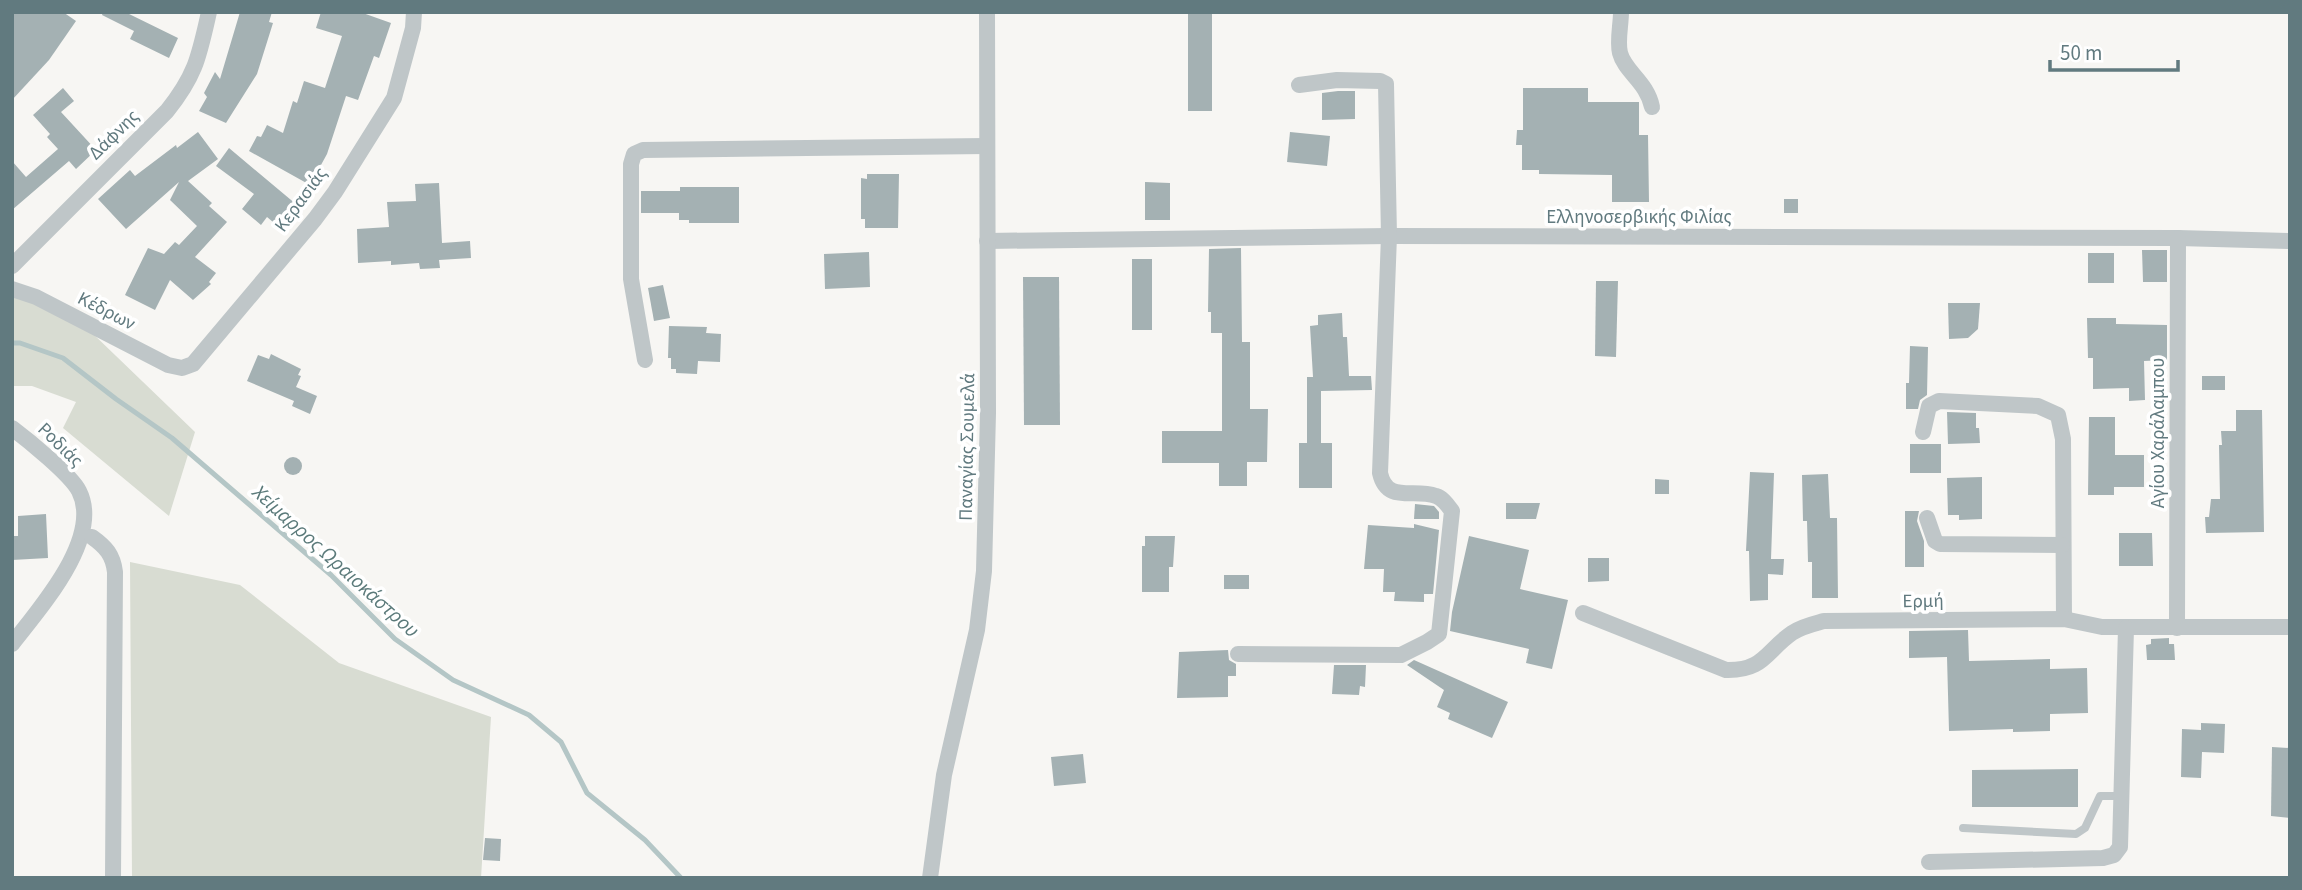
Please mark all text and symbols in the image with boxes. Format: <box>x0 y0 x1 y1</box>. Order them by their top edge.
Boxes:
scale bar <box>2050 28 2178 72</box>
text: 50 m <box>2060 38 2102 68</box>
street label: Δάφνης <box>83 104 145 166</box>
street label: Κερασιάς <box>268 162 334 238</box>
street label: Ελληνοσερβικής Φιλίας <box>1546 204 1732 231</box>
street label: Κέδρων <box>73 285 140 337</box>
street label: Αγίου Χαράλαμπου <box>2145 358 2172 508</box>
street label: Παναγίας Σουμελά <box>953 373 982 521</box>
street label: Ροδιάς <box>31 417 89 474</box>
water label: Χείμαρρος Ωραιοκάστρου <box>245 477 426 644</box>
street label: Ερμή <box>1902 588 1944 615</box>

